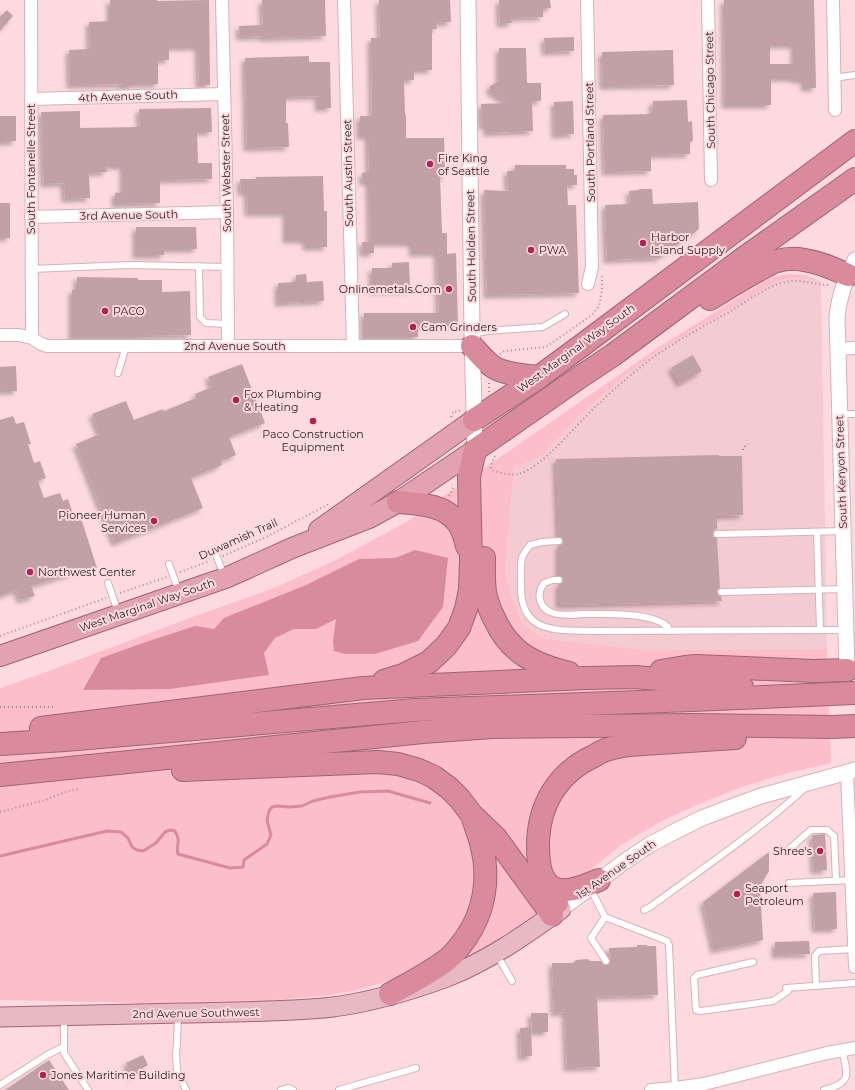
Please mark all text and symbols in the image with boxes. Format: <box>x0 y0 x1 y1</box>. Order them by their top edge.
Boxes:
street label: South Chicago Street <box>702 31 718 149</box>
street label: South Portland Street <box>582 81 598 202</box>
street label: 4th Avenue South <box>78 87 178 105</box>
street label: South Fontanelle Street <box>24 103 38 234</box>
street label: South Webster Street <box>218 113 234 232</box>
street label: South Austin Street <box>340 119 356 227</box>
place label: Fire King of Seattle <box>438 151 490 178</box>
marker: Fire King of Seattle <box>425 159 435 169</box>
street label: South Holden Street <box>463 189 479 302</box>
street label: 3rd Avenue South <box>80 207 178 223</box>
place label: Harbor Island Supply <box>651 230 725 257</box>
marker: Harbor Island Supply <box>638 238 648 248</box>
place label: PWA <box>539 243 567 257</box>
marker: PWA <box>526 245 536 255</box>
place label: Onlinemetals.Com <box>339 282 441 296</box>
marker: Onlinemetals.Com <box>444 284 454 294</box>
street label: West Marginal Way South <box>514 301 638 395</box>
place label: PACO <box>113 304 145 318</box>
marker: PACO <box>100 306 110 316</box>
place label: Cam Grinders <box>421 320 497 334</box>
marker: Cam Grinders <box>408 322 418 332</box>
street label: 2nd Avenue South <box>184 339 286 353</box>
place label: Fox Plumbing & Heating <box>244 387 322 414</box>
marker: Fox Plumbing & Heating <box>231 395 241 405</box>
street label: South Kenyon Street <box>832 414 850 529</box>
marker: Paco Construction Equipment <box>308 416 318 426</box>
place label: Paco Construction Equipment <box>262 427 364 454</box>
place label: Pioneer Human Services <box>58 508 147 535</box>
street label: Duwamish Trail <box>196 515 280 563</box>
marker: Pioneer Human Services <box>149 516 159 526</box>
place label: Northwest Center <box>38 565 136 579</box>
marker: Northwest Center <box>25 567 35 577</box>
street label: West Marginal Way South <box>77 575 217 635</box>
street label: 1st Avenue South <box>573 836 659 902</box>
place label: Shree's <box>773 844 813 858</box>
marker: Shree's <box>815 846 825 856</box>
place label: Seaport Petroleum <box>745 881 804 908</box>
marker: Seaport Petroleum <box>732 889 742 899</box>
street label: 2nd Avenue Southwest <box>132 1005 260 1021</box>
place label: Jones Maritime Building <box>50 1068 186 1082</box>
marker: Jones Maritime Building <box>38 1070 48 1080</box>

